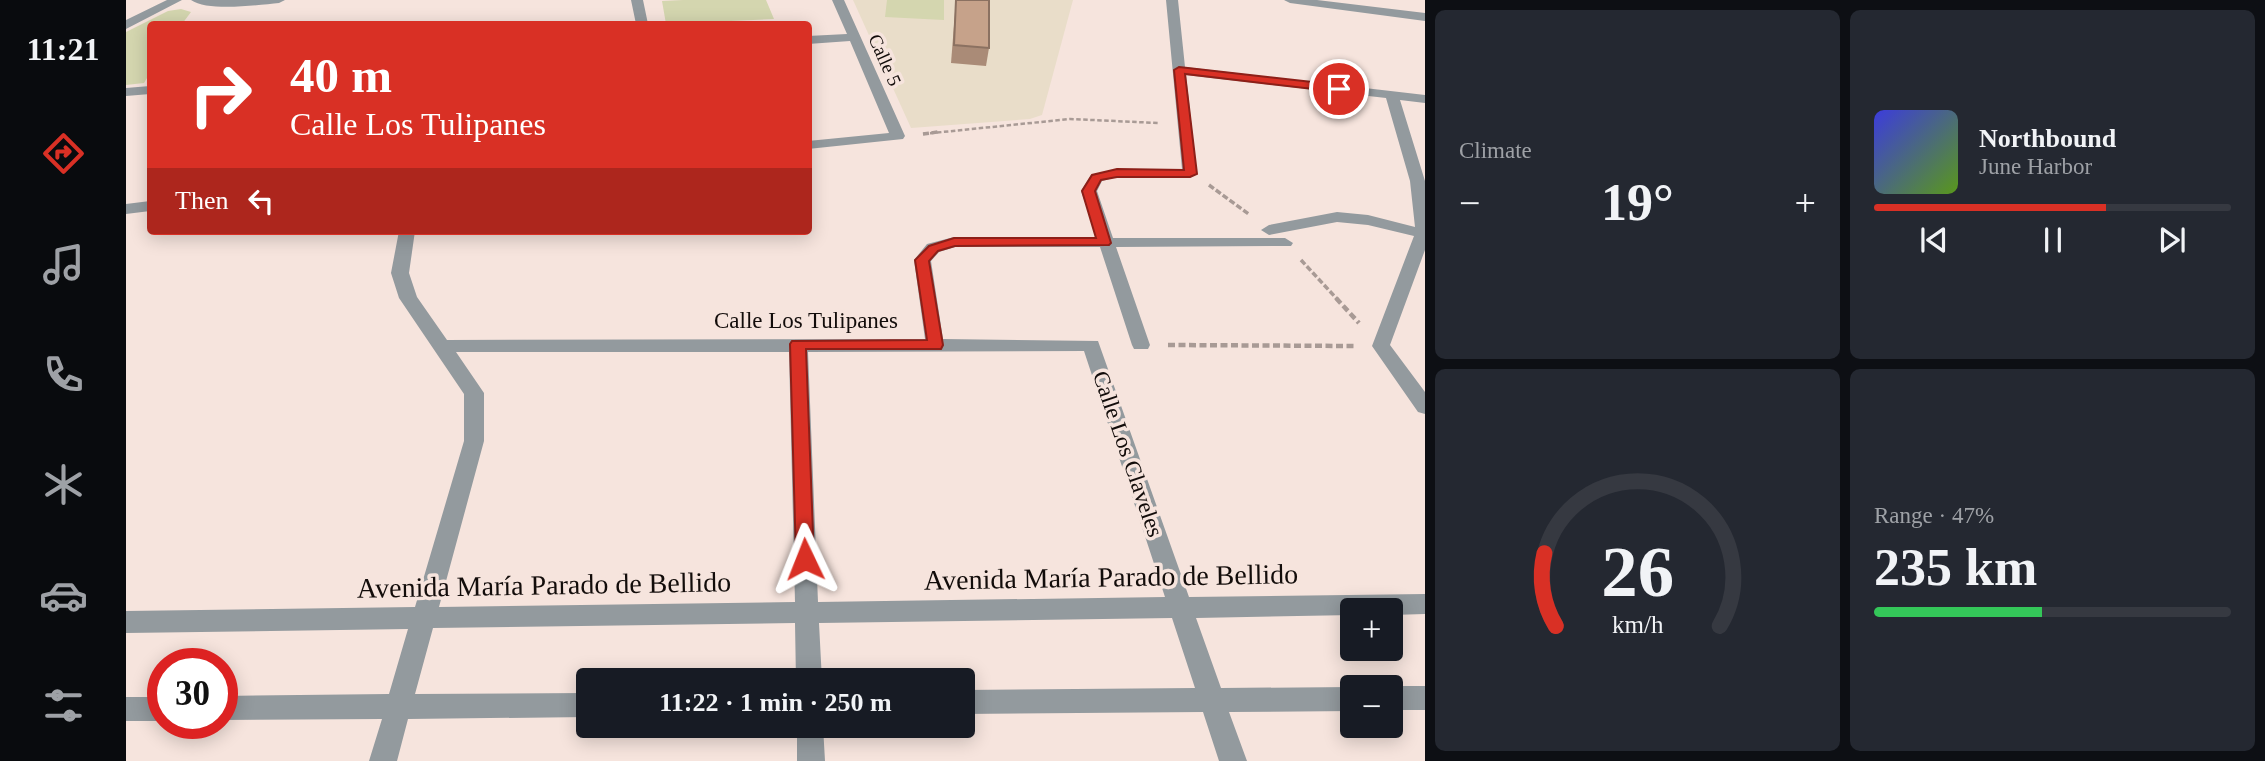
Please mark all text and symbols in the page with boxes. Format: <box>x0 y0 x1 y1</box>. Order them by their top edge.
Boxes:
text: 11:21 <box>27 31 99 67</box>
street label: Calle 5 <box>864 31 906 89</box>
text: 40 m <box>290 48 392 103</box>
icon: right <box>175 49 266 140</box>
pin <box>1309 59 1369 119</box>
icon: arrive <box>1320 70 1358 108</box>
text: Calle Los Tulipanes <box>290 106 546 142</box>
text: Northbound <box>1979 124 2116 153</box>
icon: directions <box>39 129 88 178</box>
text: Climate <box>1459 138 1532 163</box>
text: June Harbor <box>1979 154 2092 179</box>
text: 19° <box>1601 174 1674 231</box>
icon: left <box>242 182 280 220</box>
text: − <box>1459 182 1480 224</box>
text: + <box>1795 182 1816 224</box>
text: Then <box>175 186 228 215</box>
icon: previous <box>1915 221 1953 259</box>
icon: pause <box>2034 221 2072 259</box>
icon: next <box>2153 221 2191 259</box>
icon: music <box>39 240 88 289</box>
street label: Calle Los Tulipanes <box>714 308 898 333</box>
icon: phone <box>39 350 88 399</box>
street label: Calle Los Claveles <box>1088 368 1168 540</box>
icon: climate <box>39 460 88 509</box>
text: Range · 47% <box>1874 503 1994 528</box>
position arrow <box>768 522 842 596</box>
text: 26 <box>1601 531 1674 612</box>
text: 235 km <box>1874 539 2037 596</box>
street label: Avenida María Parado de Bellido <box>924 558 1298 596</box>
street label: Avenida María Parado de Bellido <box>357 566 731 604</box>
icon: car <box>39 571 88 620</box>
map controls <box>1340 598 1403 738</box>
button: + <box>1340 598 1403 661</box>
text: km/h <box>1612 611 1664 638</box>
speed limit sign: 30 <box>147 648 238 739</box>
button: − <box>1340 675 1403 738</box>
icon: filters <box>39 681 88 730</box>
text: 11:22 · 1 min · 250 m <box>659 688 892 717</box>

